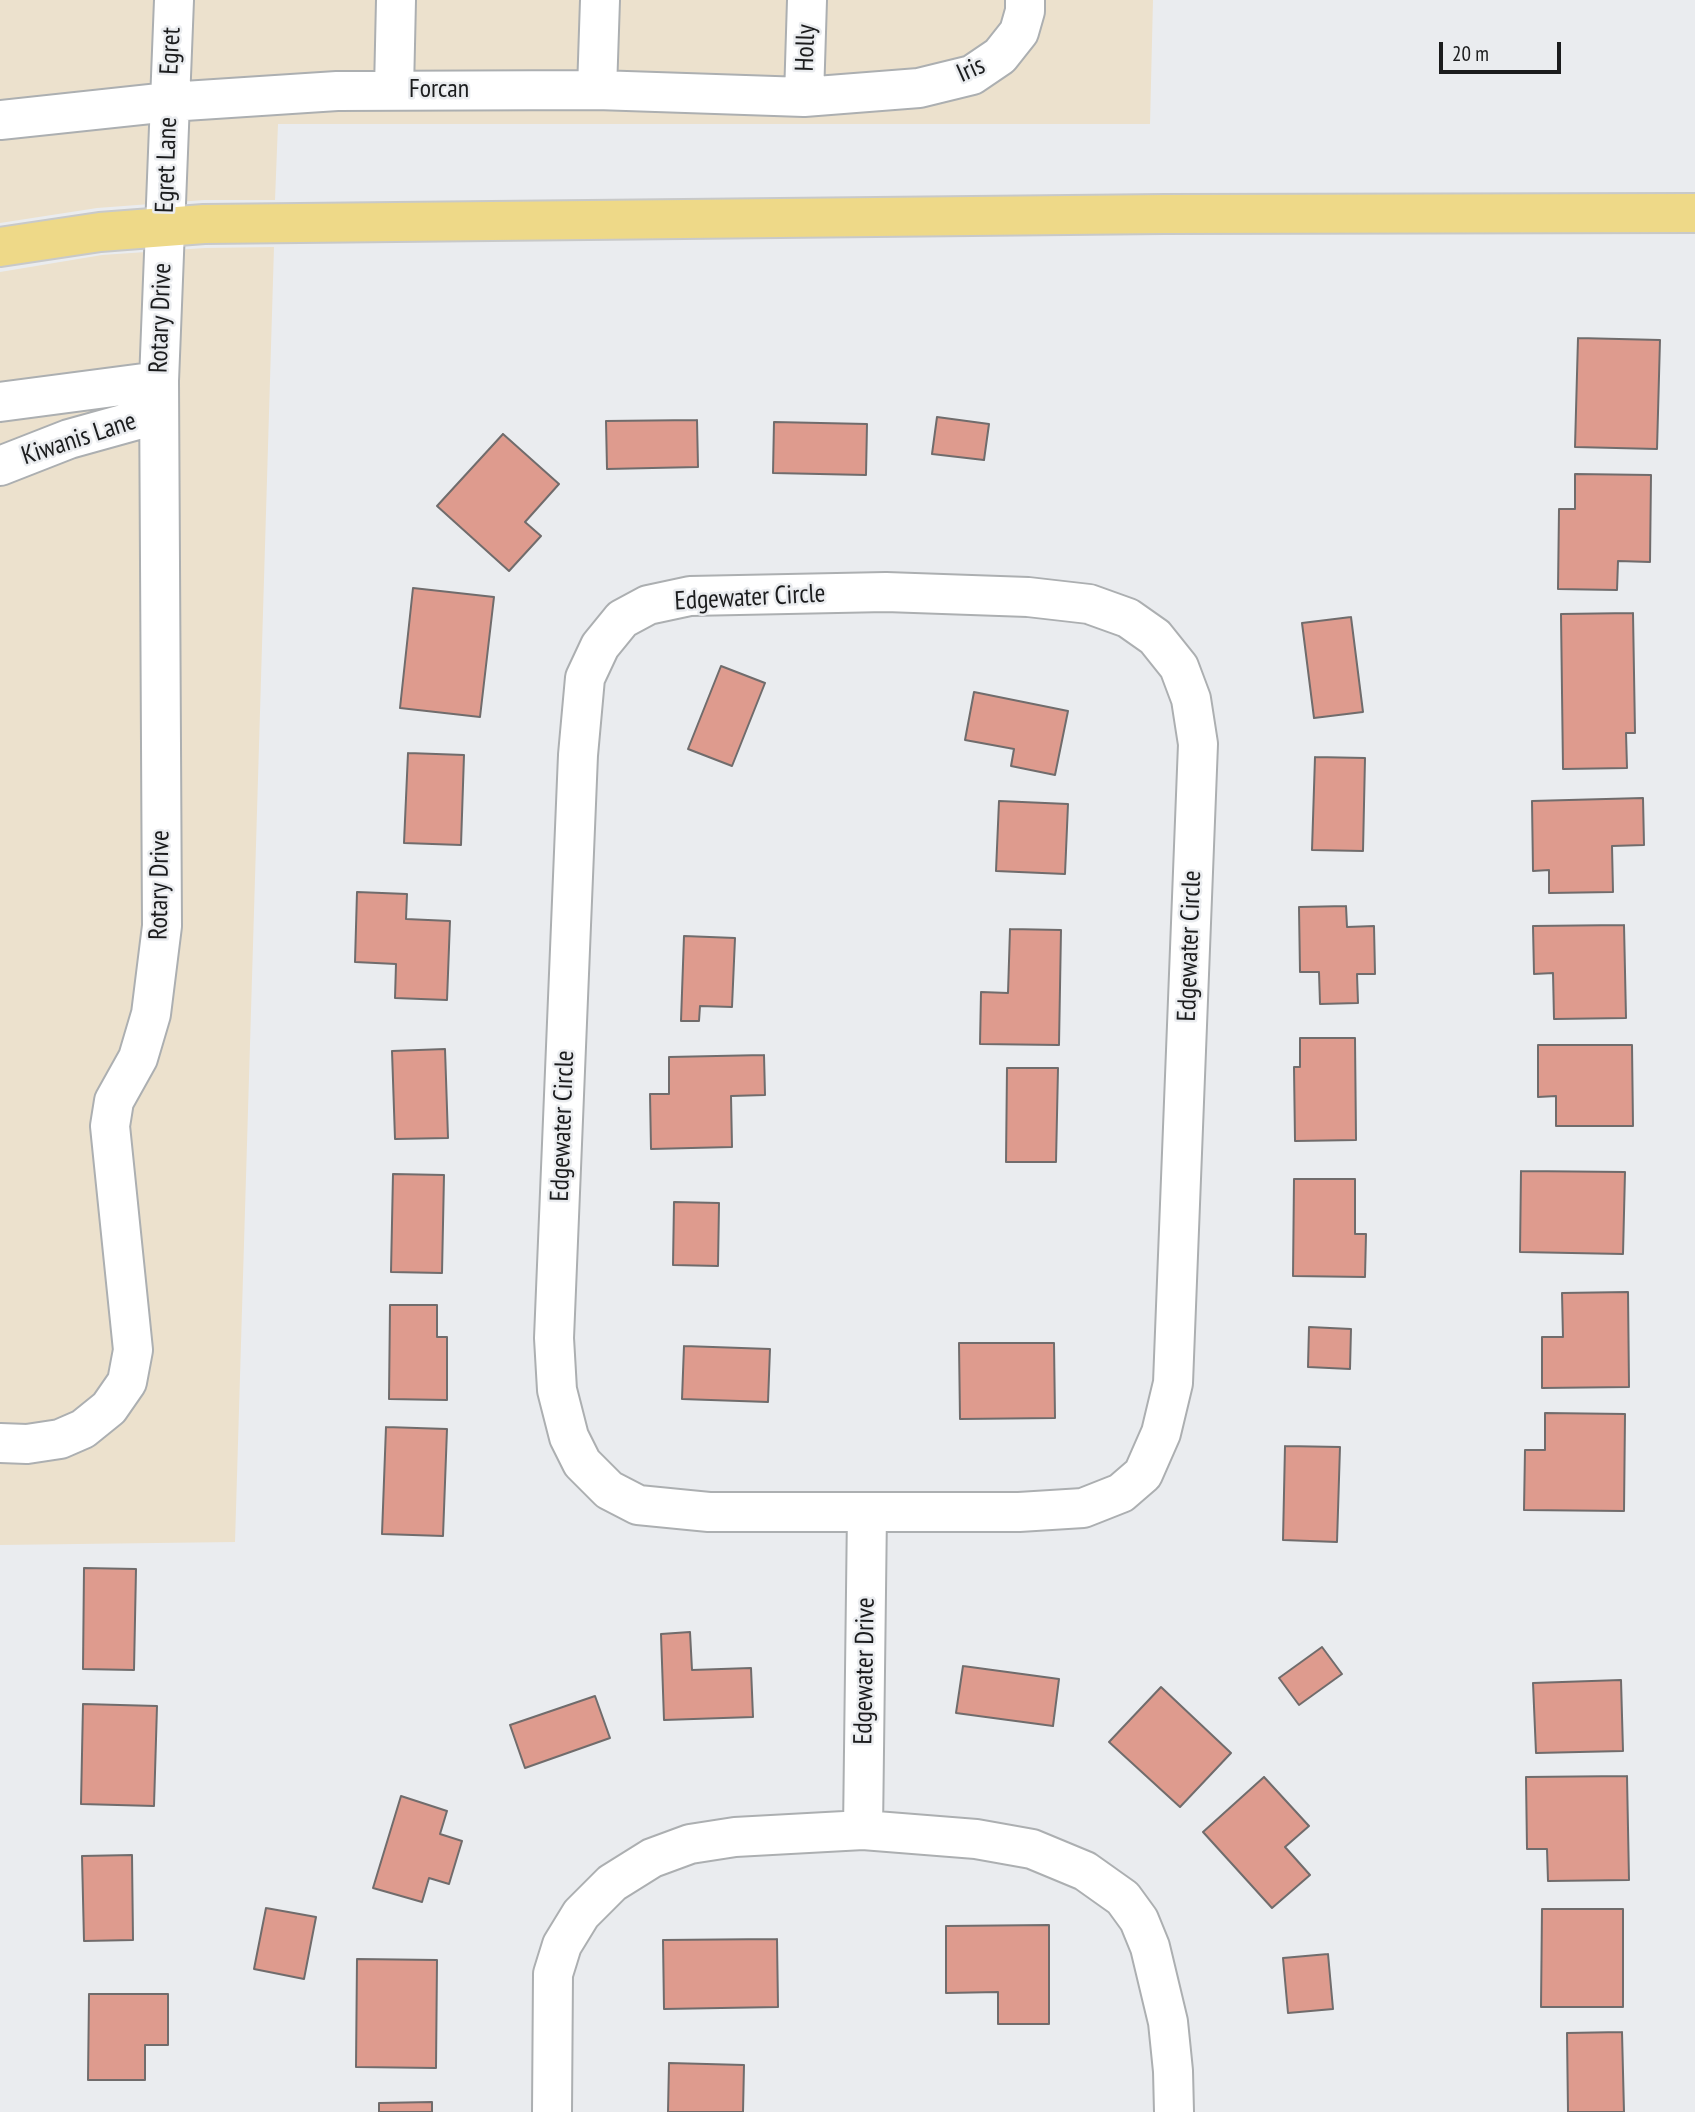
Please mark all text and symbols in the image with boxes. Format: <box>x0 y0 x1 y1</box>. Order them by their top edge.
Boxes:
street label: Holly <box>790 24 822 72</box>
street label: Egret <box>154 27 188 75</box>
scale bar <box>1443 28 1566 72</box>
text: 20 m <box>1452 40 1489 67</box>
street label: Iris <box>952 50 990 90</box>
street label: Forcan <box>409 74 469 106</box>
street label: Egret Lane <box>150 117 184 213</box>
street label: Rotary Drive <box>143 263 179 373</box>
street label: Kiwanis Lane <box>18 406 140 472</box>
street label: Edgewater Circle <box>674 578 826 618</box>
street label: Rotary Drive <box>143 830 177 940</box>
street label: Edgewater Circle <box>1172 870 1208 1022</box>
street label: Edgewater Circle <box>545 1050 581 1202</box>
street label: Edgewater Drive <box>848 1597 882 1745</box>

